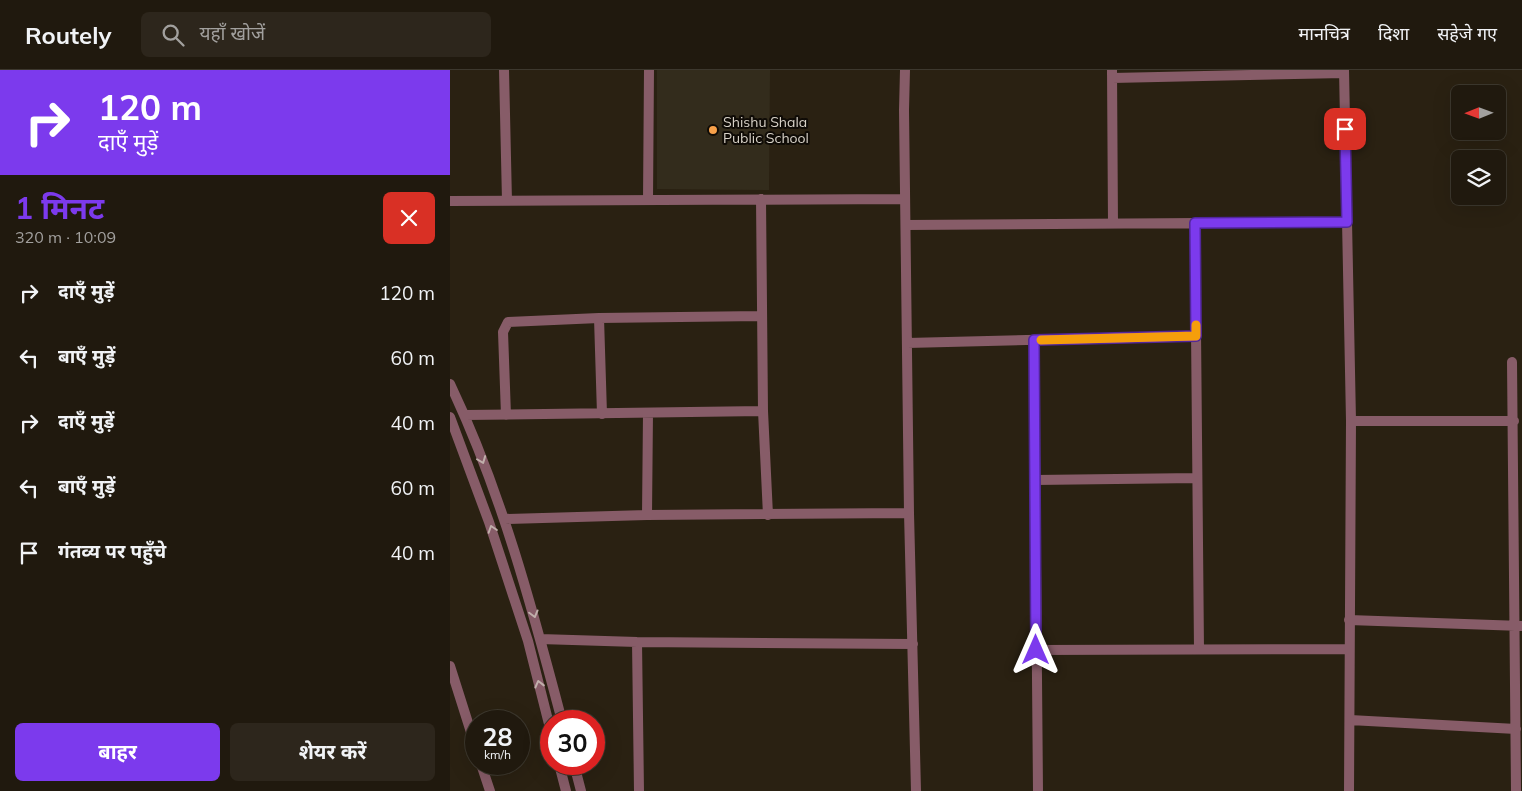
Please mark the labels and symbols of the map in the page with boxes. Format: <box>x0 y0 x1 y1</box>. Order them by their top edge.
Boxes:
north arrow <box>1451 85 1506 140</box>
pin <box>1324 108 1366 150</box>
place label: Shishu Shala Public School <box>723 113 809 147</box>
marker: Shishu Shala Public School <box>707 124 719 136</box>
one-way arrow <box>476 455 486 464</box>
one-way arrow <box>487 525 497 534</box>
one-way arrow <box>528 610 538 618</box>
position arrow <box>1009 623 1061 675</box>
one-way arrow <box>534 680 545 689</box>
speed limit sign: 30 <box>540 710 605 775</box>

